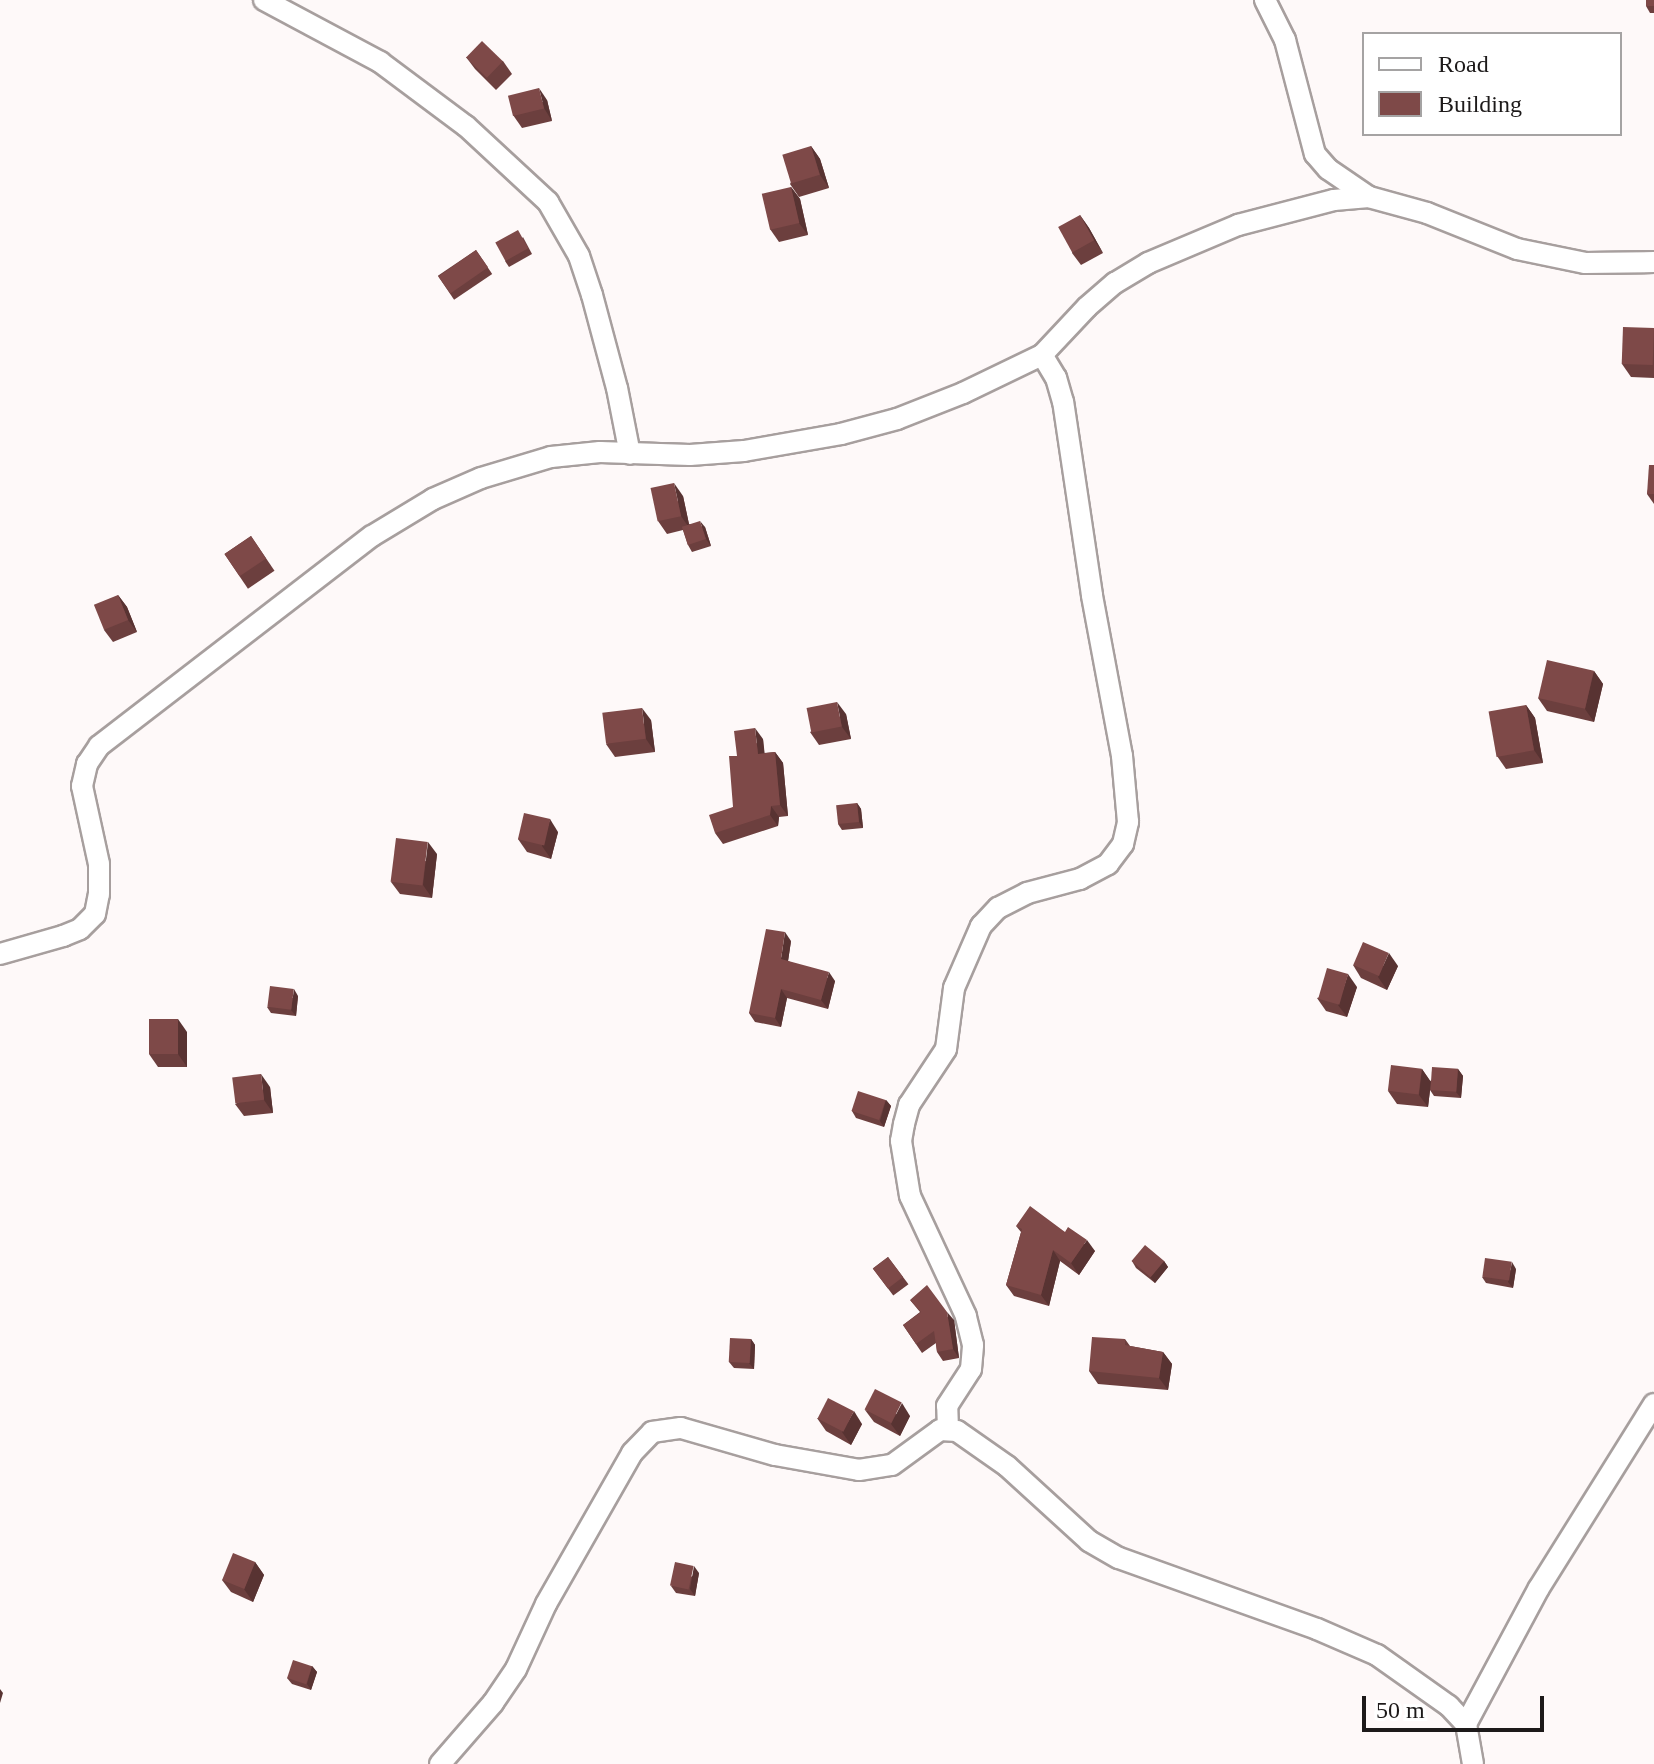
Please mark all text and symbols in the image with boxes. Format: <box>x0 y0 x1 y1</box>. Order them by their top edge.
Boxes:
legend <box>1362 32 1622 136</box>
text: Road <box>1438 51 1489 77</box>
text: Building <box>1438 91 1522 117</box>
scale bar <box>1366 1680 1548 1730</box>
text: 50 m <box>1376 1697 1425 1723</box>

